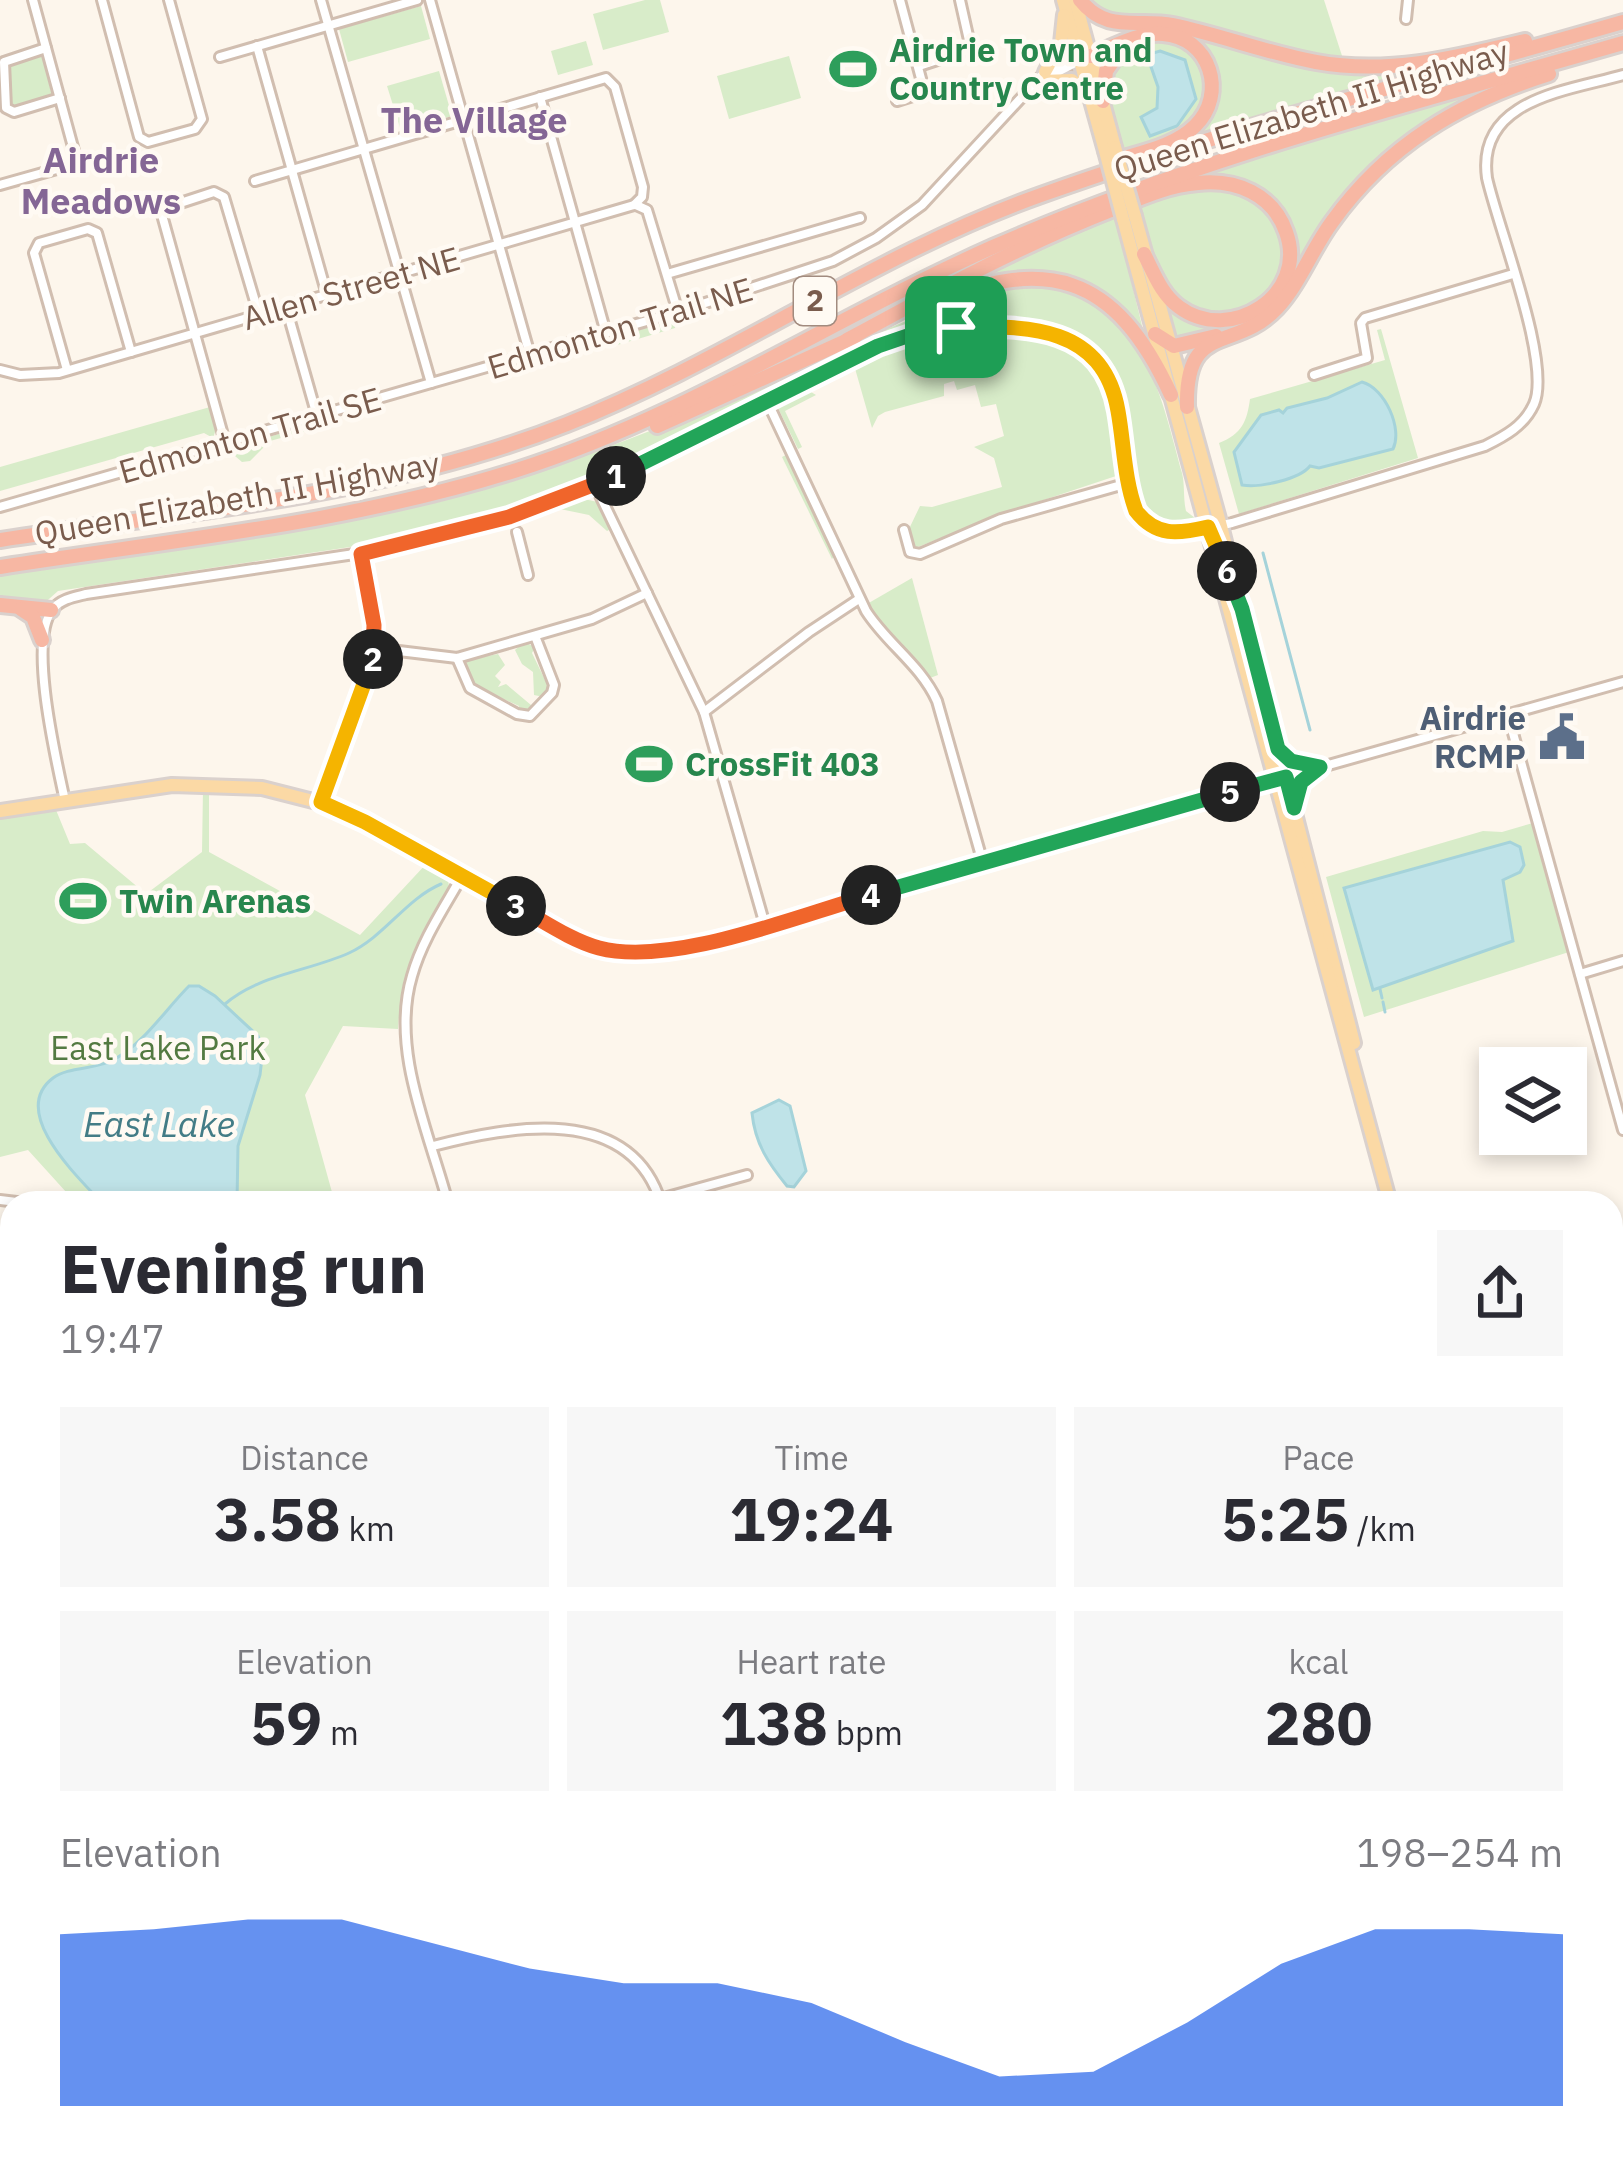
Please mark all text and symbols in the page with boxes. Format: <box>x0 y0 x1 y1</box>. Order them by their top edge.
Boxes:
place label: Airdrie Town and Country Centre <box>889 28 1153 109</box>
street label: Queen Elizabeth II Highway <box>1108 29 1513 190</box>
sports icon: Airdrie Town and Country Centre <box>828 44 878 94</box>
district label: The Village <box>381 96 567 143</box>
district label: Airdrie Meadows <box>21 136 181 224</box>
street label: Allen Street NE <box>237 236 465 339</box>
street label: Edmonton Trail NE <box>482 267 758 388</box>
pin <box>905 276 1007 378</box>
road number: 2 <box>794 277 836 325</box>
icon: arrive <box>923 294 989 360</box>
street label: Edmonton Trail SE <box>114 377 386 493</box>
street label: Queen Elizabeth II Highway <box>31 441 443 554</box>
pin: 1 <box>586 446 646 506</box>
text: 1 <box>606 454 626 497</box>
pin: 6 <box>1197 541 1257 601</box>
text: 6 <box>1217 549 1237 592</box>
pin: 2 <box>343 629 403 689</box>
text: 2 <box>363 637 383 680</box>
place label: Airdrie RCMP <box>1419 696 1526 777</box>
public building icon: Airdrie RCMP <box>1537 712 1587 762</box>
sports icon: CrossFit 403 <box>624 739 674 789</box>
place label: CrossFit 403 <box>685 742 880 785</box>
pin: 5 <box>1200 762 1260 822</box>
text: 5 <box>1220 770 1240 813</box>
pin: 4 <box>841 865 901 925</box>
text: 4 <box>861 873 881 916</box>
sports icon: Twin Arenas <box>58 876 108 926</box>
pin: 3 <box>486 876 546 936</box>
place label: Twin Arenas <box>119 879 311 922</box>
text: 3 <box>506 884 526 927</box>
park label: East Lake Park <box>50 1026 266 1069</box>
map controls <box>1479 1047 1587 1155</box>
button: layers <box>1479 1047 1587 1155</box>
water label: East Lake <box>83 1100 235 1147</box>
text: Evening run <box>60 1225 427 1311</box>
button: share <box>1437 1230 1563 1356</box>
text: 19:47 <box>60 1313 165 1364</box>
text: Distance <box>240 1436 369 1479</box>
text: Time <box>774 1436 849 1479</box>
text: Pace <box>1283 1436 1354 1479</box>
text: 3.58 <box>214 1479 341 1558</box>
text: 19:24 <box>730 1479 893 1558</box>
text: 5:25 <box>1221 1479 1349 1558</box>
text: km <box>341 1507 395 1550</box>
text: /km <box>1349 1507 1416 1550</box>
text: Elevation <box>236 1640 373 1683</box>
text: Heart rate <box>737 1640 886 1683</box>
text: kcal <box>1288 1640 1349 1683</box>
text: 59 <box>250 1683 322 1762</box>
text: 138 <box>720 1683 828 1762</box>
text: 280 <box>1265 1683 1373 1762</box>
text: m <box>322 1711 359 1754</box>
text: bpm <box>828 1711 903 1754</box>
text: Elevation <box>60 1827 222 1878</box>
text: 198–254 m <box>1356 1827 1563 1878</box>

